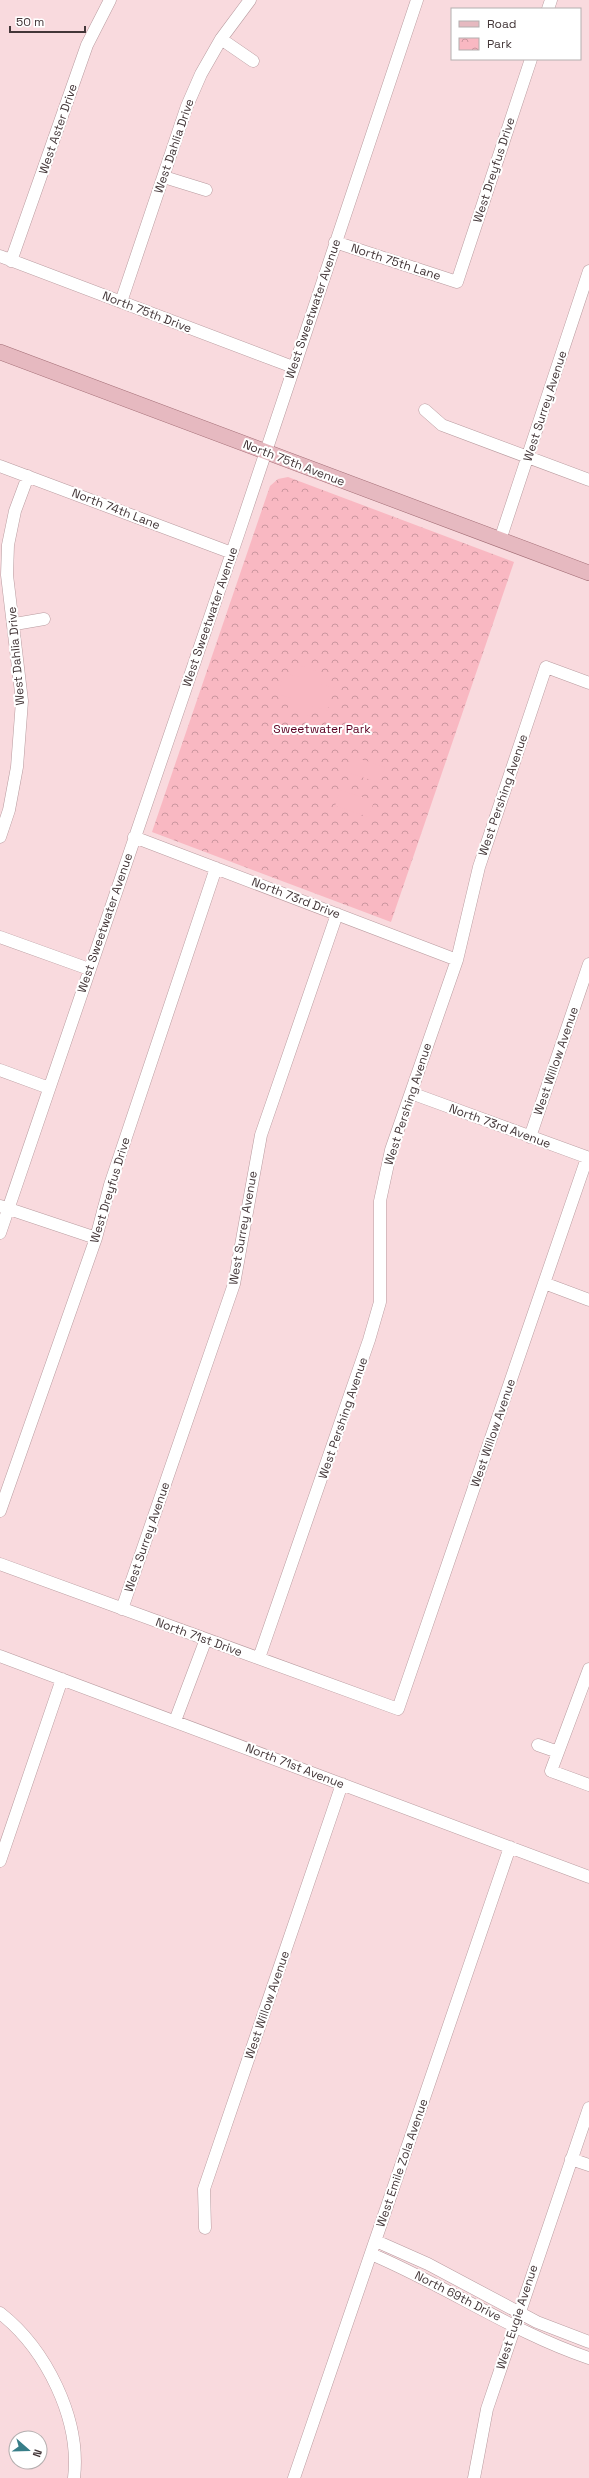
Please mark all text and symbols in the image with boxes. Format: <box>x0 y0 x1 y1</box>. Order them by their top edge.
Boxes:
scale bar <box>10 8 85 34</box>
legend <box>451 8 581 60</box>
text: 50 m <box>16 14 44 30</box>
text: Road <box>487 16 516 32</box>
text: Park <box>487 36 512 52</box>
street label: West Aster Drive <box>35 82 81 176</box>
street label: West Dahlia Drive <box>150 97 198 195</box>
street label: West Dreyfus Drive <box>469 115 519 225</box>
street label: West Sweetwater Avenue <box>282 237 344 381</box>
street label: North 75th Lane <box>349 240 443 284</box>
street label: North 75th Drive <box>100 288 194 336</box>
street label: West Surrey Avenue <box>520 349 570 463</box>
street label: North 75th Avenue <box>241 436 347 490</box>
street label: North 74th Lane <box>70 485 162 533</box>
street label: West Sweetwater Avenue <box>179 545 241 689</box>
street label: West Dahlia Drive <box>4 606 28 706</box>
park label: Sweetwater Park <box>273 721 371 737</box>
street label: West Pershing Avenue <box>475 732 531 858</box>
street label: West Sweetwater Avenue <box>74 851 136 995</box>
street label: North 73rd Drive <box>249 874 343 922</box>
street label: West Willow Avenue <box>530 1005 582 1117</box>
street label: West Pershing Avenue <box>381 1041 435 1167</box>
street label: North 73rd Avenue <box>447 1100 553 1152</box>
street label: West Dreyfus Drive <box>86 1135 134 1245</box>
street label: West Surrey Avenue <box>225 1170 261 1286</box>
street label: West Pershing Avenue <box>315 1355 371 1481</box>
street label: West Willow Avenue <box>467 1377 519 1489</box>
street label: West Surrey Avenue <box>121 1480 173 1594</box>
street label: North 71st Drive <box>153 1614 245 1660</box>
street label: North 71st Avenue <box>243 1740 347 1792</box>
street label: West Willow Avenue <box>241 1949 293 2061</box>
street label: West Emile Zola Avenue <box>373 2097 431 2229</box>
street label: West Eugie Avenue <box>492 2263 542 2371</box>
street label: North 69th Drive <box>412 2267 504 2325</box>
north arrow <box>8 2430 48 2470</box>
text: N <box>30 2448 45 2459</box>

